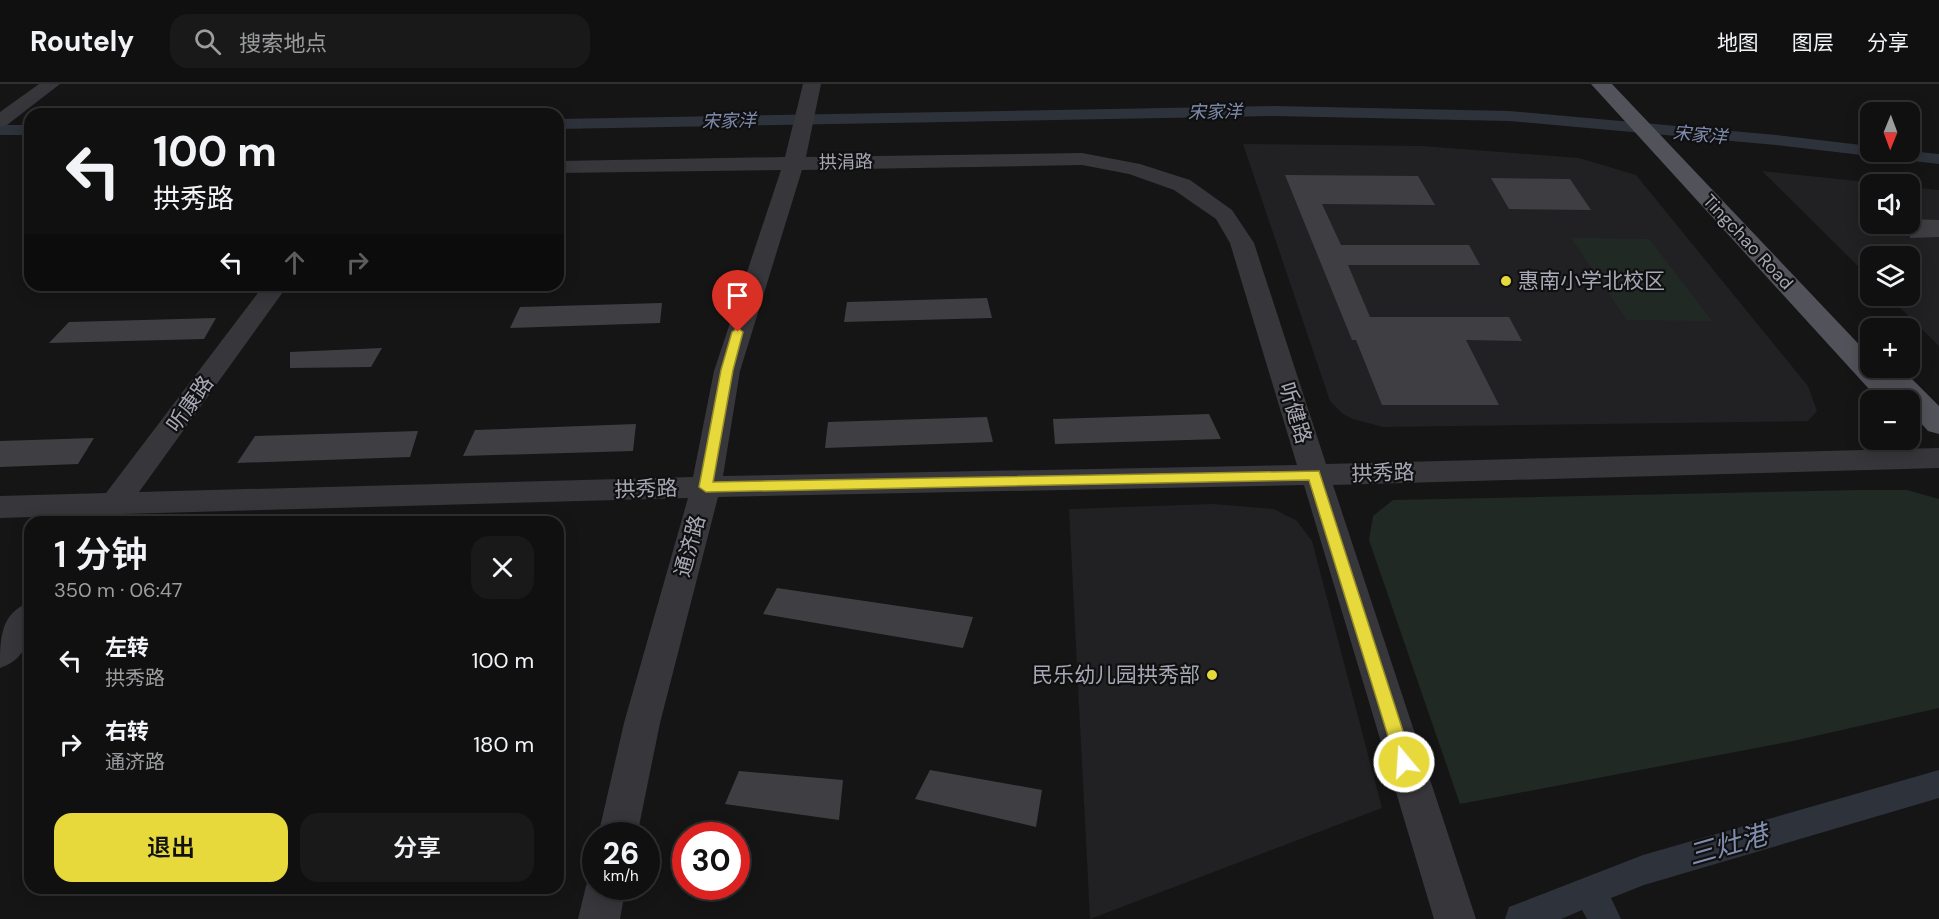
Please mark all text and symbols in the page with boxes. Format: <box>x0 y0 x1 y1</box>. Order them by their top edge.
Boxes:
search box <box>170 14 590 68</box>
text: Routely <box>30 23 134 60</box>
icon: search <box>191 25 224 58</box>
text: 搜索地点 <box>239 29 327 58</box>
text: 地图 <box>1717 29 1759 57</box>
text: 图层 <box>1792 29 1834 57</box>
text: 分享 <box>1867 29 1909 57</box>
water label: 宋家洋 <box>1188 99 1244 124</box>
north arrow <box>1860 102 1920 162</box>
map controls <box>1860 102 1920 450</box>
water label: 宋家洋 <box>702 108 758 133</box>
water label: 宋家洋 <box>1672 121 1730 149</box>
text: 100 m <box>153 124 277 179</box>
icon: left <box>54 132 132 210</box>
street label: 拱涓路 <box>819 150 873 174</box>
button: sound <box>1860 174 1920 234</box>
text: 拱秀路 <box>153 181 234 216</box>
street label: Tingchao Road <box>1698 189 1798 295</box>
icon: left <box>215 246 248 279</box>
icon: ahead <box>278 246 311 279</box>
icon: right <box>341 246 374 279</box>
button: layers <box>1860 246 1920 306</box>
place label: 惠南小学北校区 <box>1518 267 1665 295</box>
pin <box>712 270 763 332</box>
marker: 惠南小学北校区 <box>1499 274 1513 288</box>
icon: arrive <box>721 279 754 312</box>
button: + <box>1860 318 1920 378</box>
street label: 听康路 <box>160 370 220 438</box>
street label: 听健路 <box>1272 379 1318 447</box>
button: − <box>1860 390 1920 450</box>
street label: 拱秀路 <box>1351 458 1415 488</box>
street label: 拱秀路 <box>614 474 678 504</box>
street label: 通济路 <box>668 512 712 580</box>
text: 1 分钟 <box>54 531 147 578</box>
button: close <box>471 536 534 599</box>
text: 350 m · 06:47 <box>54 577 183 603</box>
text: 左转 <box>105 633 149 662</box>
icon: left <box>54 644 87 677</box>
text: 100 m <box>472 646 534 675</box>
place label: 民乐幼儿园拱秀部 <box>1032 661 1200 689</box>
text: 拱秀路 <box>105 665 165 691</box>
marker: 民乐幼儿园拱秀部 <box>1205 668 1219 682</box>
text: 右转 <box>105 717 149 746</box>
icon: right <box>54 728 87 761</box>
text: 180 m <box>473 730 534 759</box>
position arrow <box>1372 730 1436 794</box>
text: 通济路 <box>105 749 165 775</box>
button: 退出 <box>54 813 288 882</box>
button: 分享 <box>300 813 534 882</box>
water label: 三灶港 <box>1684 815 1775 873</box>
speed limit sign: 30 <box>672 822 750 900</box>
text: 26 <box>603 834 639 873</box>
text: km/h <box>603 866 639 886</box>

